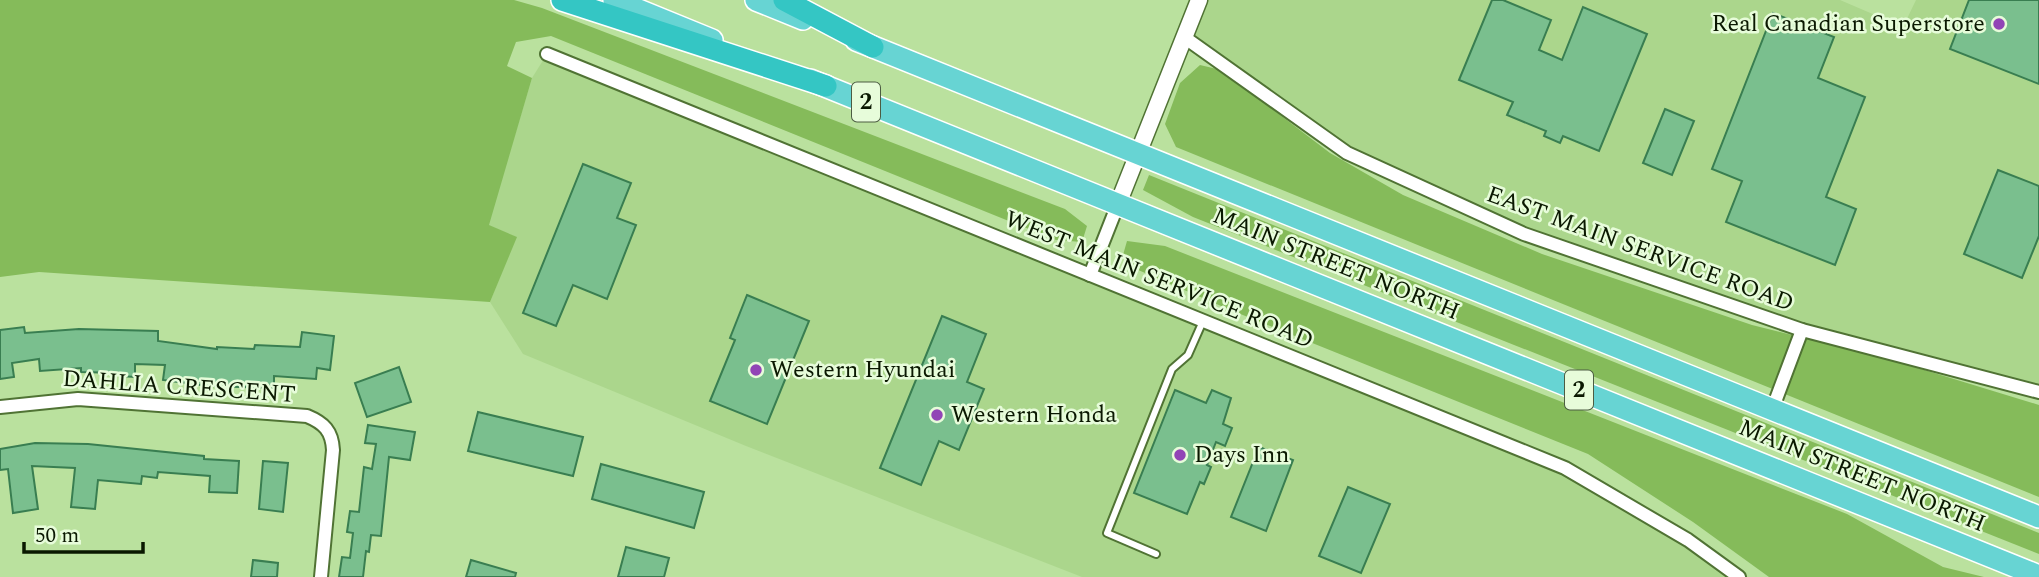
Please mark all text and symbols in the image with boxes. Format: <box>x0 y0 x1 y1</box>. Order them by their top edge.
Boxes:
place label: Real Canadian Superstore <box>1712 6 1985 42</box>
marker: Real Canadian Superstore <box>1991 16 2007 32</box>
road number: 2 <box>852 82 880 122</box>
street label: EAST MAIN SERVICE ROAD <box>1481 177 1799 321</box>
street label: MAIN STREET NORTH <box>1207 198 1465 330</box>
street label: WEST MAIN SERVICE ROAD <box>999 201 1319 359</box>
place label: Western Hyundai <box>770 352 955 388</box>
street label: DAHLIA CRESCENT <box>61 361 297 413</box>
marker: Western Hyundai <box>748 362 764 378</box>
road number: 2 <box>1565 370 1593 410</box>
place label: Western Honda <box>951 397 1117 433</box>
marker: Western Honda <box>929 407 945 423</box>
street label: MAIN STREET NORTH <box>1733 410 1991 542</box>
place label: Days Inn <box>1194 437 1289 473</box>
marker: Days Inn <box>1172 447 1188 463</box>
scale bar <box>24 510 144 554</box>
text: 50 m <box>35 520 79 552</box>

